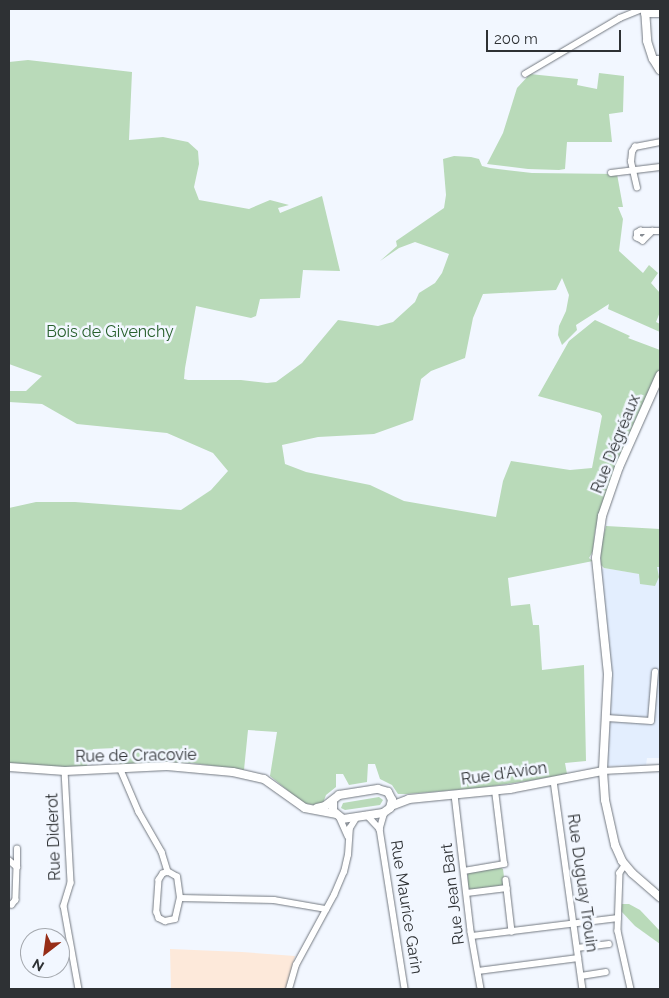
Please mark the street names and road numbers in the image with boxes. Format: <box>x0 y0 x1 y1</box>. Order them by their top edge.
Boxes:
street label: Rue Dégréaux <box>587 392 645 496</box>
street label: Rue de Cracovie <box>75 745 197 767</box>
street label: Rue d'Avion <box>460 758 548 790</box>
street label: Rue Diderot <box>43 793 65 881</box>
street label: Rue Duguay Trouin <box>563 812 601 954</box>
street label: Rue Maurice Garin <box>386 839 426 975</box>
street label: Rue Jean Bart <box>437 842 469 946</box>

